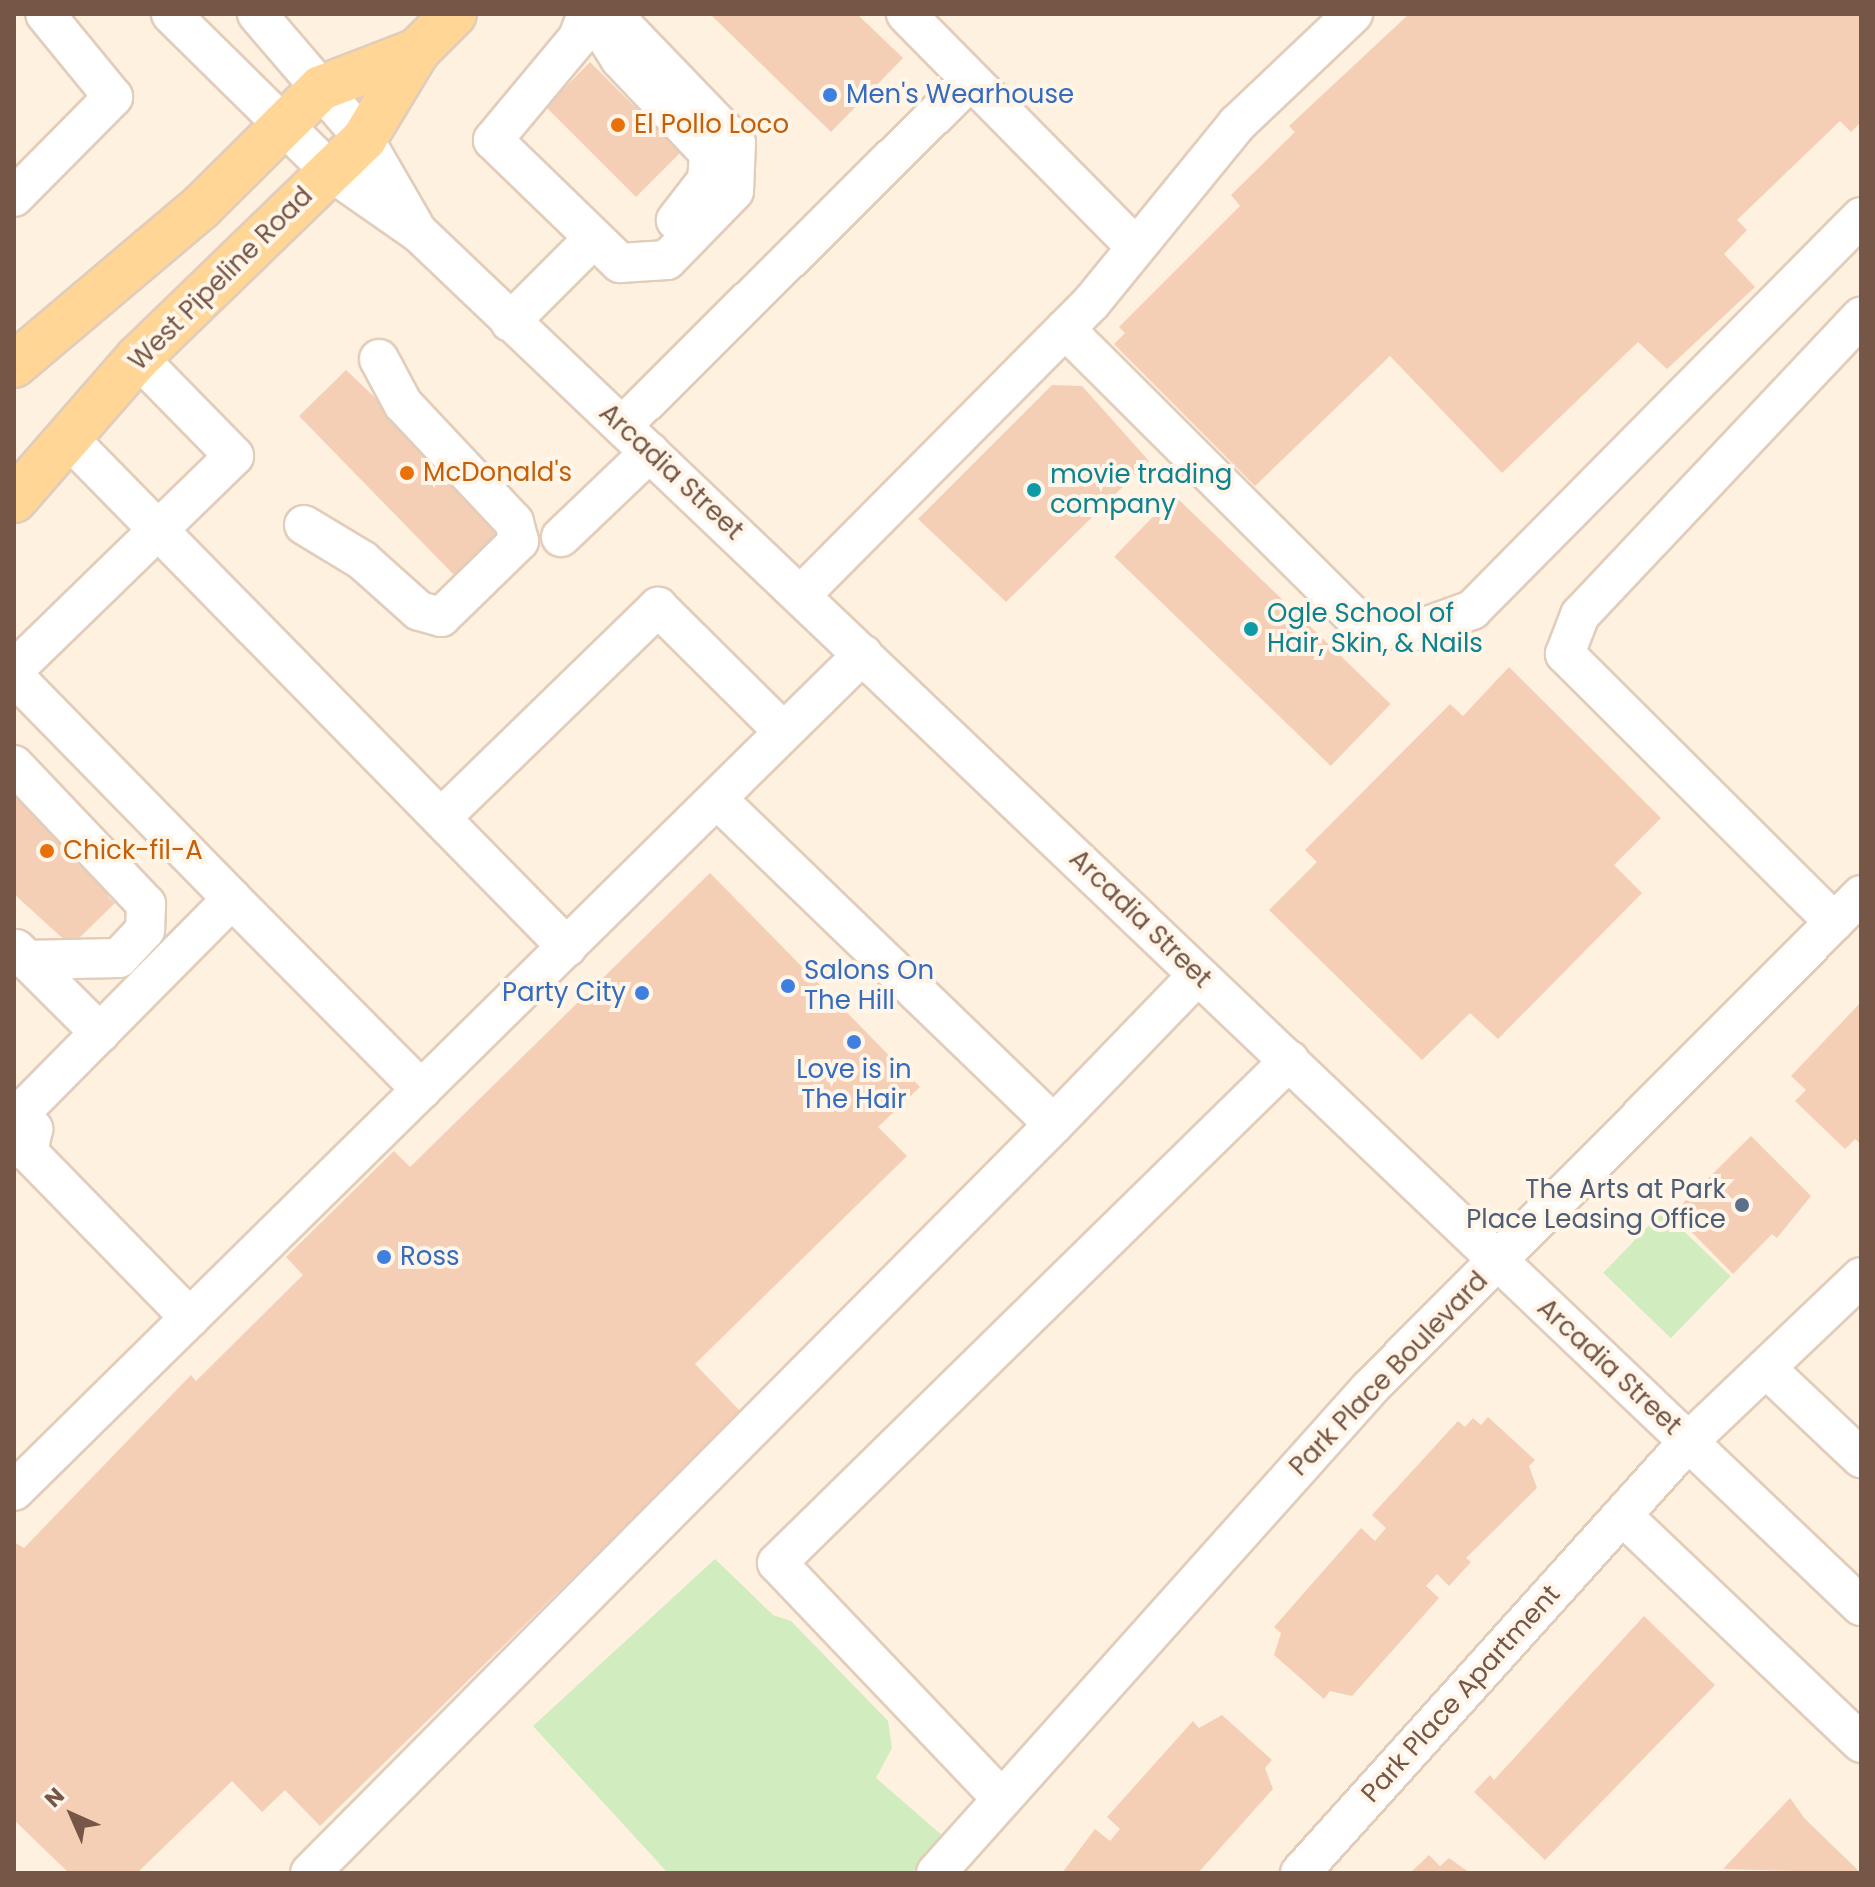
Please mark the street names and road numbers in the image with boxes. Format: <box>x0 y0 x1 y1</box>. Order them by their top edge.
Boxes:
street label: West Pipeline Road <box>123 181 319 377</box>
street label: Arcadia Street <box>593 397 749 547</box>
street label: Arcadia Street <box>1063 843 1217 995</box>
street label: Park Place Boulevard <box>1283 1265 1495 1483</box>
street label: Arcadia Street <box>1531 1292 1687 1442</box>
street label: Park Place Apartment <box>1355 1579 1567 1809</box>

